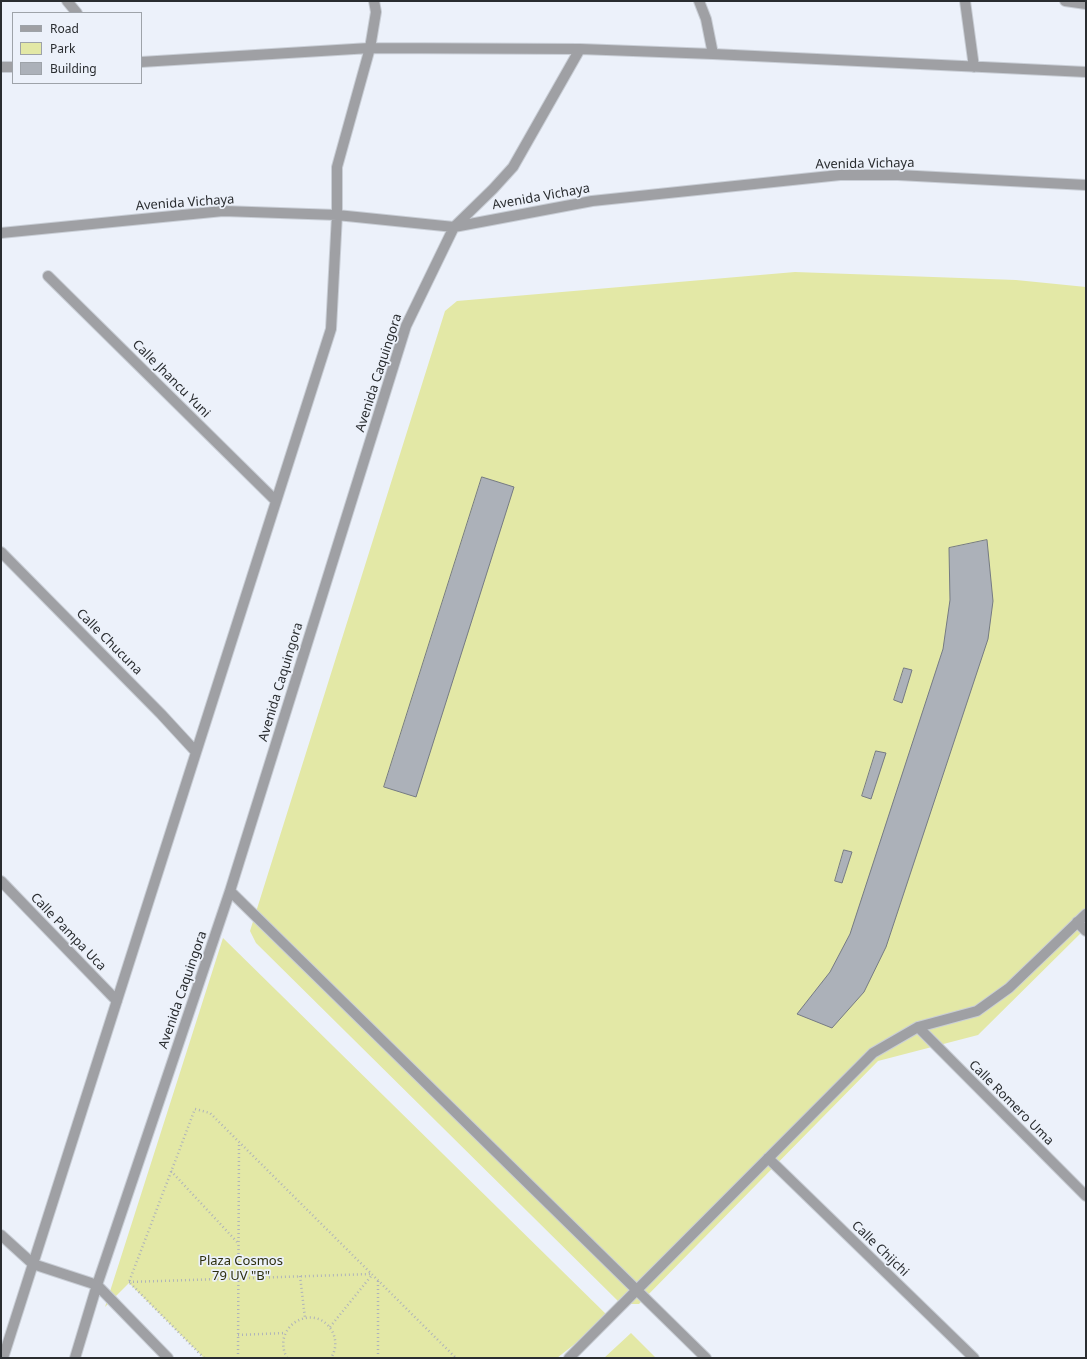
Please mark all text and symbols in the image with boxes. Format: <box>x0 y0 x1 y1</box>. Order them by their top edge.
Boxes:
legend <box>12 12 142 84</box>
text: Road <box>50 20 79 37</box>
text: Park <box>50 40 75 57</box>
text: Building <box>50 60 97 77</box>
street label: Avenida Vichaya <box>815 155 915 173</box>
street label: Avenida Vichaya <box>491 181 591 213</box>
street label: Avenida Vichaya <box>135 192 235 214</box>
street label: Avenida Caquingora <box>353 312 405 434</box>
street label: Calle Jhancu Yuni <box>129 337 213 421</box>
street label: Calle Chucuna <box>73 606 145 678</box>
street label: Avenida Caquingora <box>255 621 307 743</box>
street label: Calle Pampa Uca <box>27 890 109 974</box>
street label: Avenida Caquingora <box>156 929 210 1051</box>
street label: Calle Romero Uma <box>965 1057 1057 1149</box>
street label: Calle Chijchi <box>848 1218 912 1280</box>
park label: Plaza Cosmos 79 UV "B" <box>199 1253 283 1284</box>

